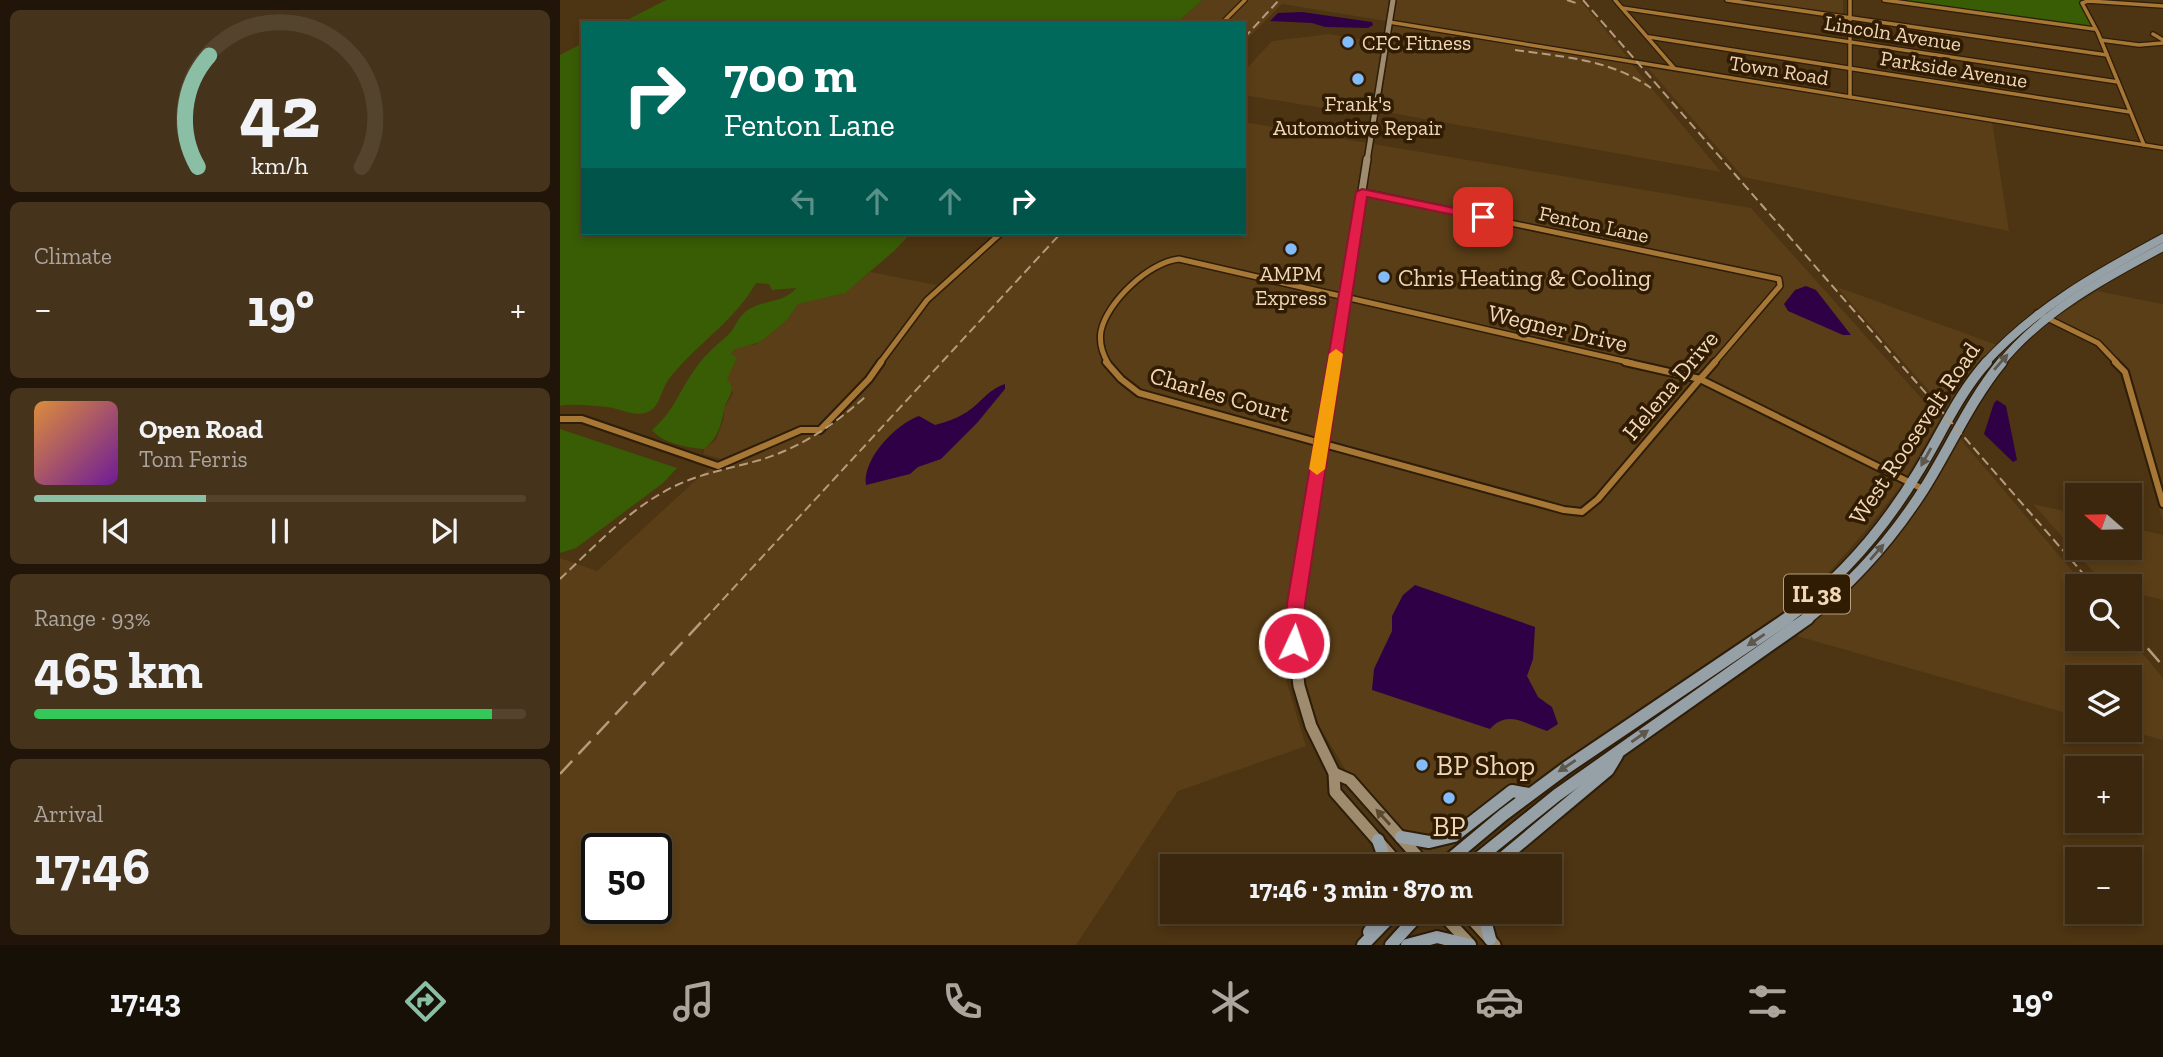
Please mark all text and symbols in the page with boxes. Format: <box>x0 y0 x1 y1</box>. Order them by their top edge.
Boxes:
street label: Lincoln Avenue <box>1823 10 1963 56</box>
place label: CFC Fitness <box>1362 30 1471 55</box>
marker: CFC Fitness <box>1340 34 1356 50</box>
street label: Parkside Avenue <box>1879 45 2030 93</box>
text: 700 m <box>724 46 857 105</box>
icon: right <box>609 49 700 140</box>
street label: Town Road <box>1728 50 1831 90</box>
text: 42 <box>240 68 320 156</box>
marker: Frank's Automotive Repair <box>1350 71 1366 87</box>
place label: Frank's Automotive Repair <box>1273 91 1443 140</box>
text: Fenton Lane <box>724 106 895 144</box>
text: km/h <box>251 150 309 180</box>
icon: left <box>785 182 823 220</box>
icon: ahead <box>858 182 896 220</box>
icon: ahead <box>931 182 969 220</box>
icon: right <box>1004 182 1042 220</box>
pin <box>1453 187 1513 247</box>
icon: arrive <box>1464 198 1502 236</box>
street label: Fenton Lane <box>1537 200 1652 248</box>
marker: AMPM Express <box>1283 241 1299 257</box>
text: Climate <box>34 242 112 270</box>
place label: AMPM Express <box>1255 261 1327 310</box>
place label: Chris Heating & Cooling <box>1398 263 1651 292</box>
marker: Chris Heating & Cooling <box>1376 269 1392 285</box>
text: 19° <box>247 277 314 339</box>
text: − <box>34 286 52 332</box>
text: + <box>510 286 526 332</box>
street label: Wegner Drive <box>1485 298 1631 358</box>
street label: Helena Drive <box>1616 324 1724 446</box>
street label: West Roosevelt Road <box>1842 336 1986 530</box>
one-way arrow <box>1993 353 2009 371</box>
street label: Charles Court <box>1147 360 1293 428</box>
text: Open Road <box>139 413 263 445</box>
text: Tom Ferris <box>139 445 248 473</box>
one-way arrow <box>1920 448 1932 467</box>
north arrow <box>2065 483 2142 560</box>
map controls <box>2065 483 2142 924</box>
icon: previous <box>97 512 135 550</box>
icon: pause <box>261 512 299 550</box>
icon: next <box>425 512 463 550</box>
one-way arrow <box>1869 543 1885 561</box>
road number: IL 38 <box>1784 574 1850 614</box>
button: search <box>2065 574 2142 651</box>
text: Range · 93% <box>34 604 151 632</box>
position arrow <box>1257 606 1331 680</box>
one-way arrow <box>1747 633 1766 646</box>
text: 465 km <box>34 639 203 701</box>
button: layers <box>2065 665 2142 742</box>
one-way arrow <box>1631 729 1649 743</box>
place label: BP Shop <box>1436 749 1535 782</box>
button: + <box>2065 756 2142 833</box>
marker: BP Shop <box>1414 757 1430 773</box>
one-way arrow <box>1557 760 1577 773</box>
marker: BP <box>1441 790 1457 806</box>
text: Arrival <box>34 800 103 828</box>
one-way arrow <box>1375 809 1391 826</box>
place label: BP <box>1433 810 1465 843</box>
speed limit sign: 50 <box>581 833 672 924</box>
text: 17:46 <box>34 835 150 897</box>
button: − <box>2065 847 2142 924</box>
text: 17:46 · 3 min · 870 m <box>1249 873 1473 905</box>
icon: directions <box>401 977 450 1026</box>
icon: music <box>669 977 718 1026</box>
icon: phone <box>938 977 987 1026</box>
icon: climate <box>1206 977 1255 1026</box>
icon: car <box>1475 977 1524 1026</box>
icon: filters <box>1743 977 1792 1026</box>
text: 17:43 <box>110 982 181 1020</box>
text: 19° <box>2012 982 2053 1020</box>

